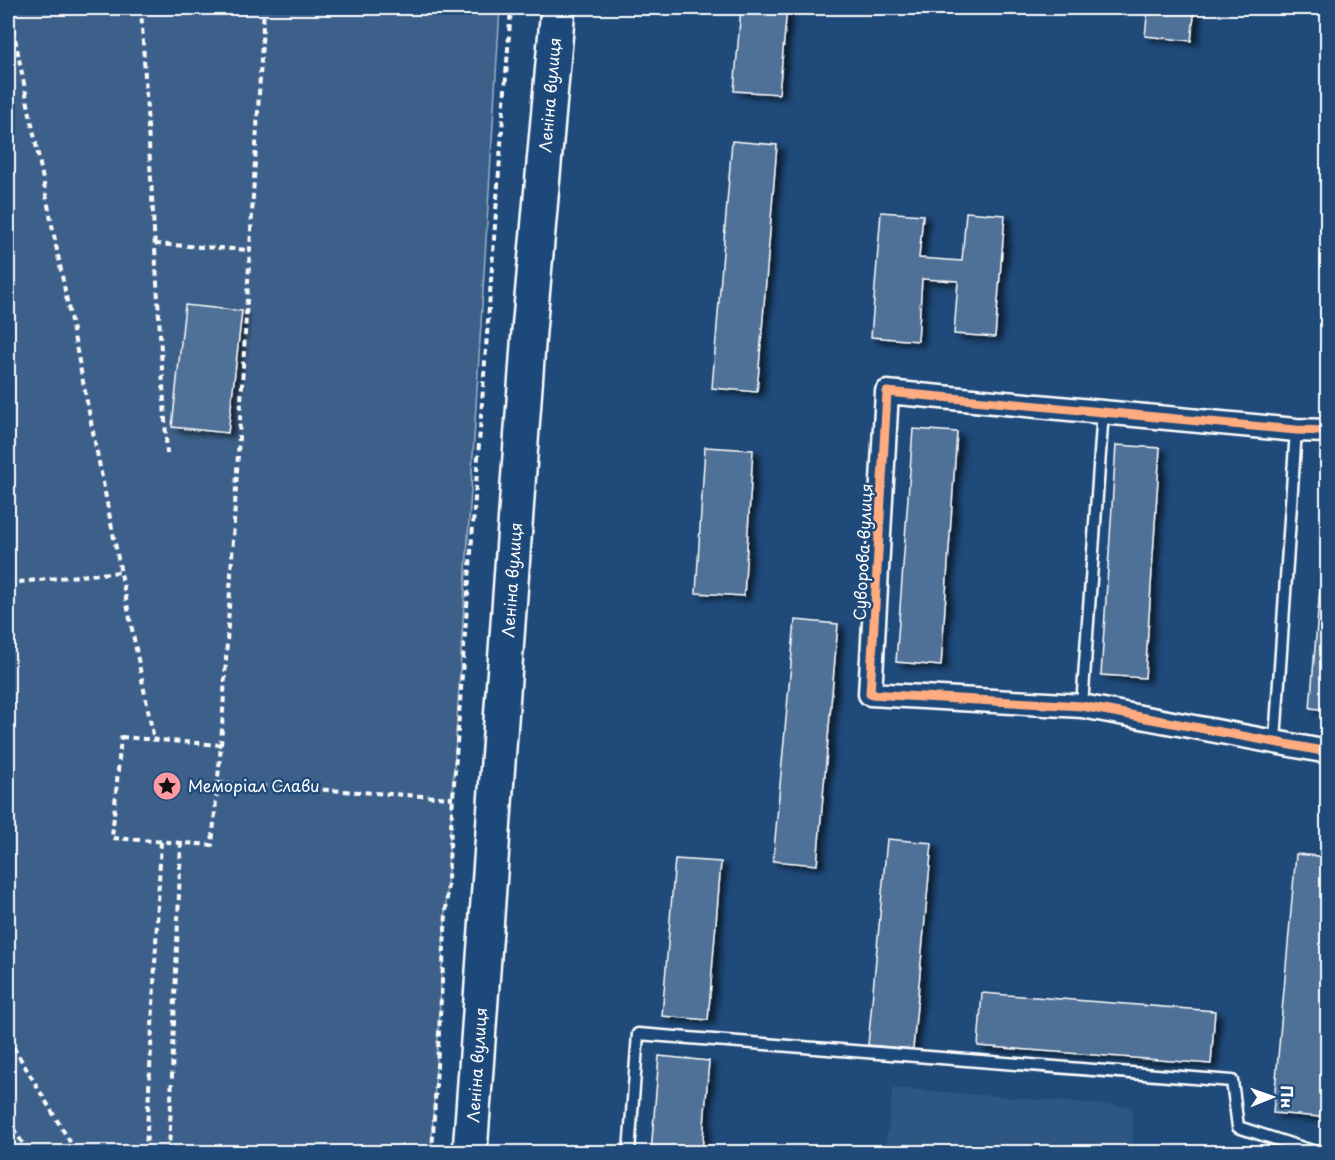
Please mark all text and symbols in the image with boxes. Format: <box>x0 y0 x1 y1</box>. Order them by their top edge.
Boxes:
street label: Леніна вулиця <box>532 36 566 153</box>
street label: Суворова вулиця <box>846 483 878 621</box>
street label: Леніна вулиця <box>495 522 527 638</box>
place icon: Меморіал Слави <box>151 770 183 802</box>
place label: Меморіал Слави <box>188 773 320 797</box>
street label: Леніна вулиця <box>460 1007 492 1123</box>
north arrow <box>1242 1067 1302 1127</box>
text: Пн <box>1276 1085 1300 1109</box>

